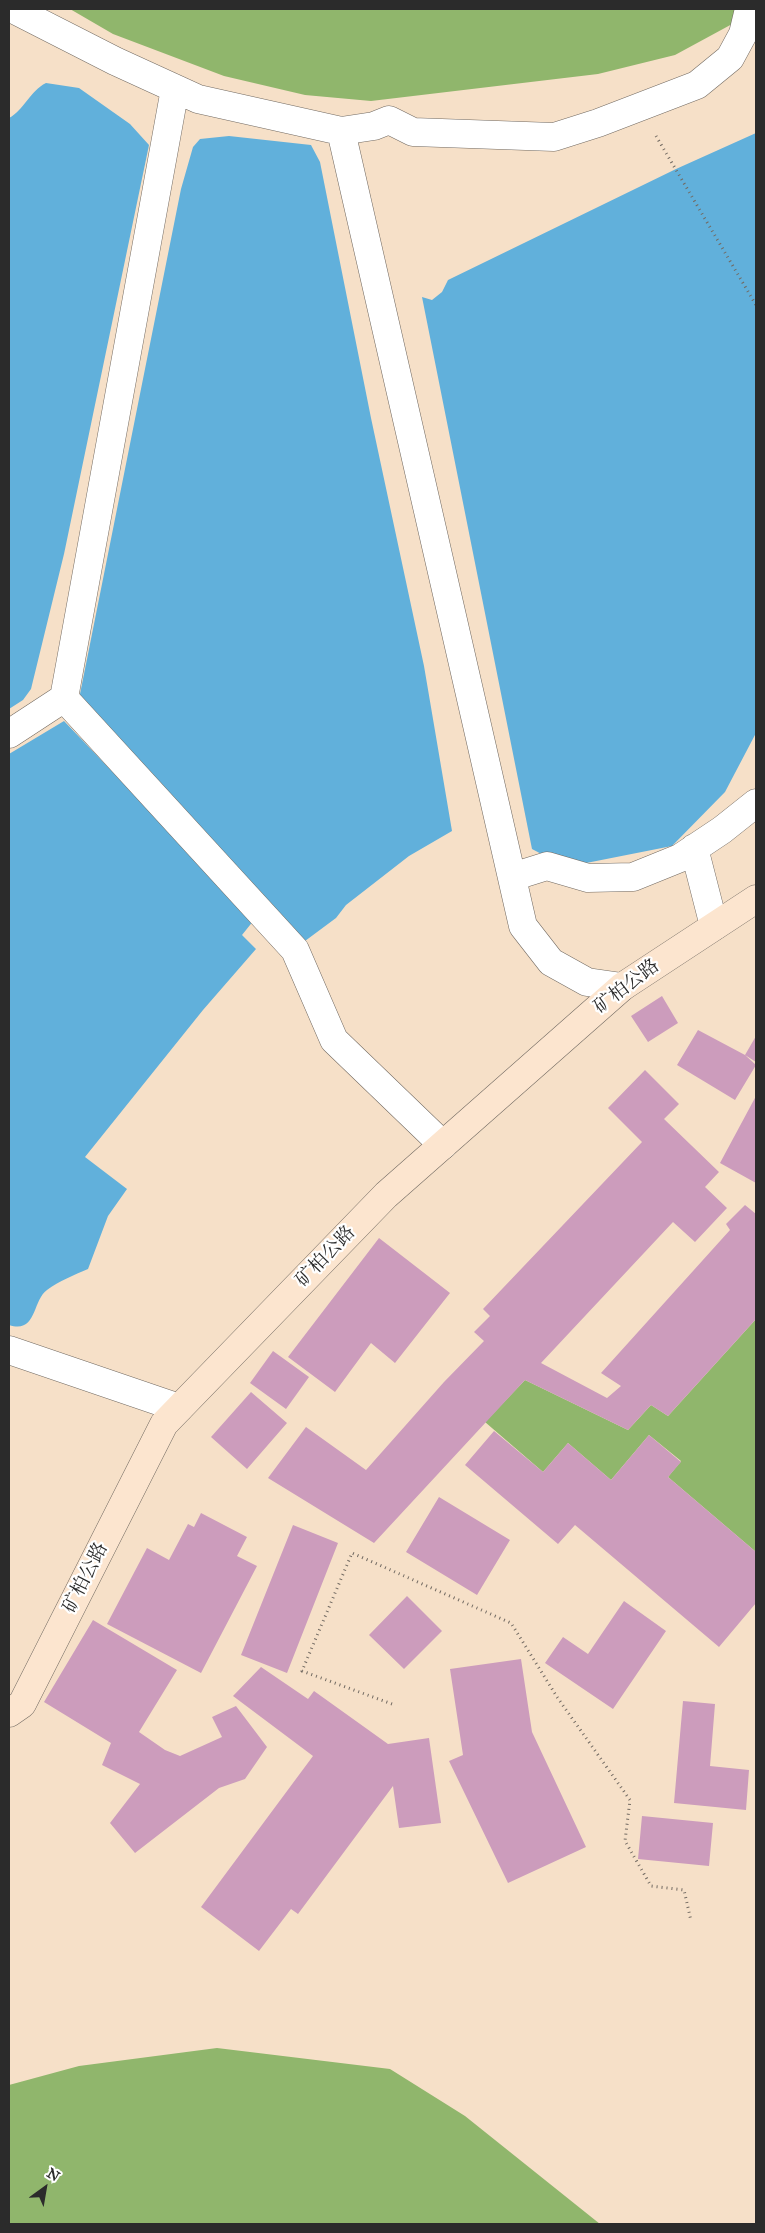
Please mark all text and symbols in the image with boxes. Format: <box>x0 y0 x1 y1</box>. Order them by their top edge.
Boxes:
street label: 矿柏公路 <box>590 955 664 1019</box>
street label: 矿柏公路 <box>291 1222 361 1292</box>
street label: 矿柏公路 <box>59 1539 113 1617</box>
north arrow <box>20 2163 70 2213</box>
text: N <box>44 2165 63 2185</box>

